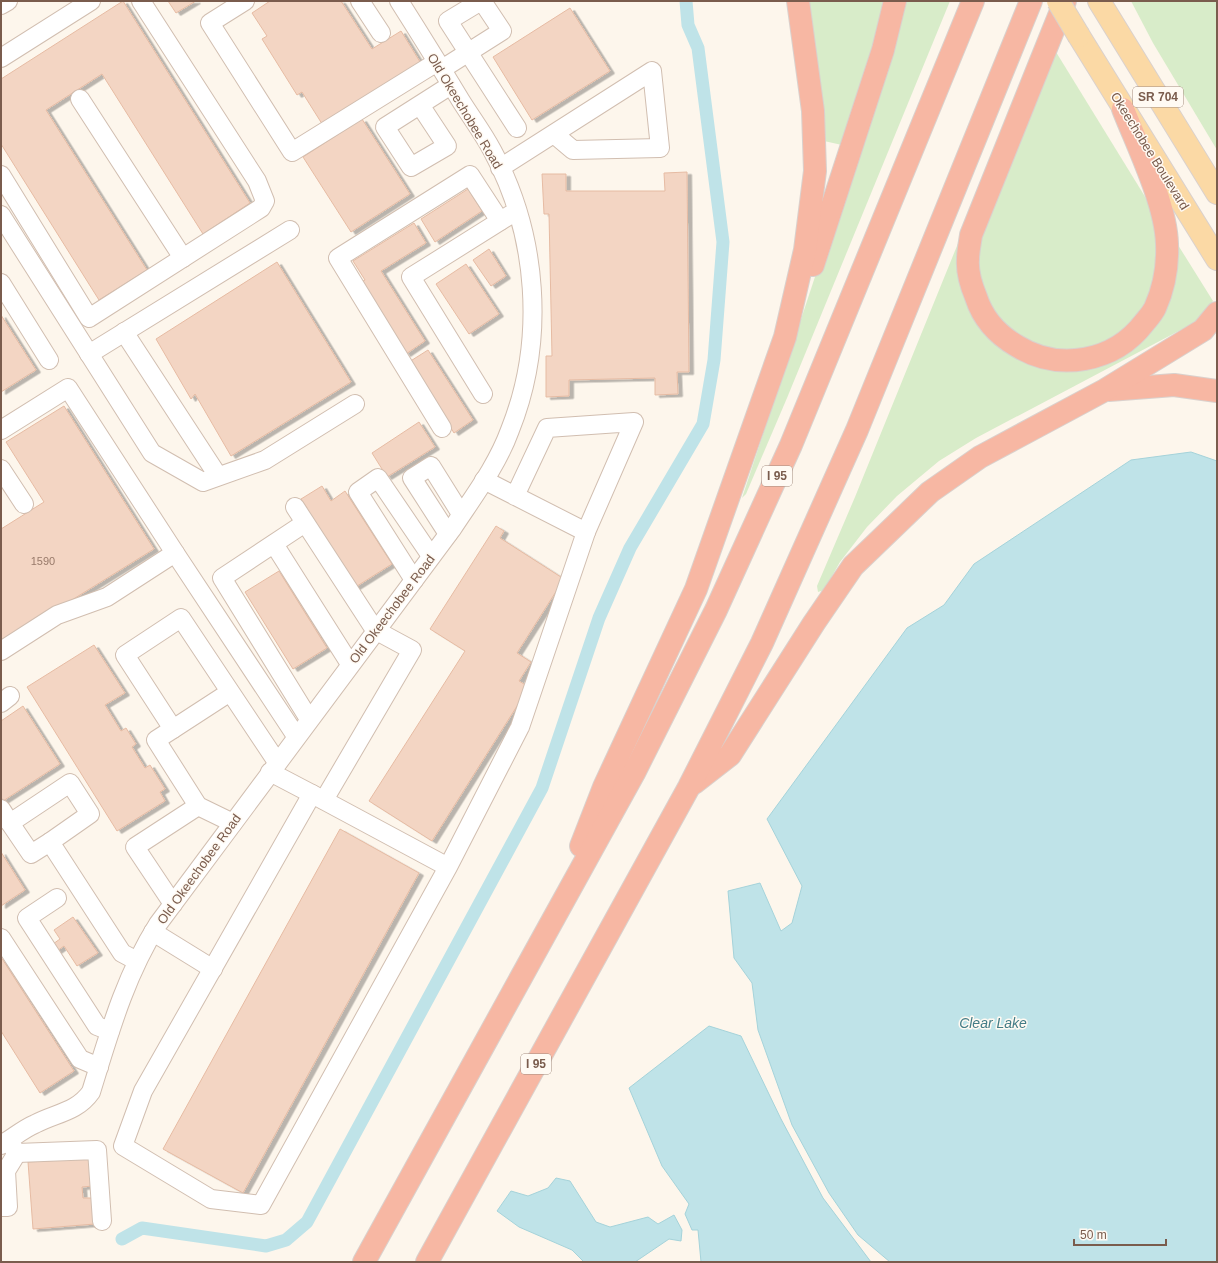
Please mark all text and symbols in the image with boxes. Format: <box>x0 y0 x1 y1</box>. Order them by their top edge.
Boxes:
street label: Old Okeechobee Road <box>425 50 505 172</box>
road number: SR 704 <box>1133 87 1183 107</box>
street label: Okeechobee Boulevard <box>1108 89 1192 213</box>
road number: I 95 <box>762 466 792 486</box>
street label: Old Okeechobee Road <box>346 552 438 666</box>
house number: 1590 <box>31 555 55 567</box>
street label: Old Okeechobee Road <box>154 811 244 927</box>
water label: Clear Lake <box>959 1015 1027 1031</box>
road number: I 95 <box>521 1054 551 1074</box>
scale bar <box>1074 1221 1166 1247</box>
text: 50 m <box>1080 1228 1107 1242</box>

